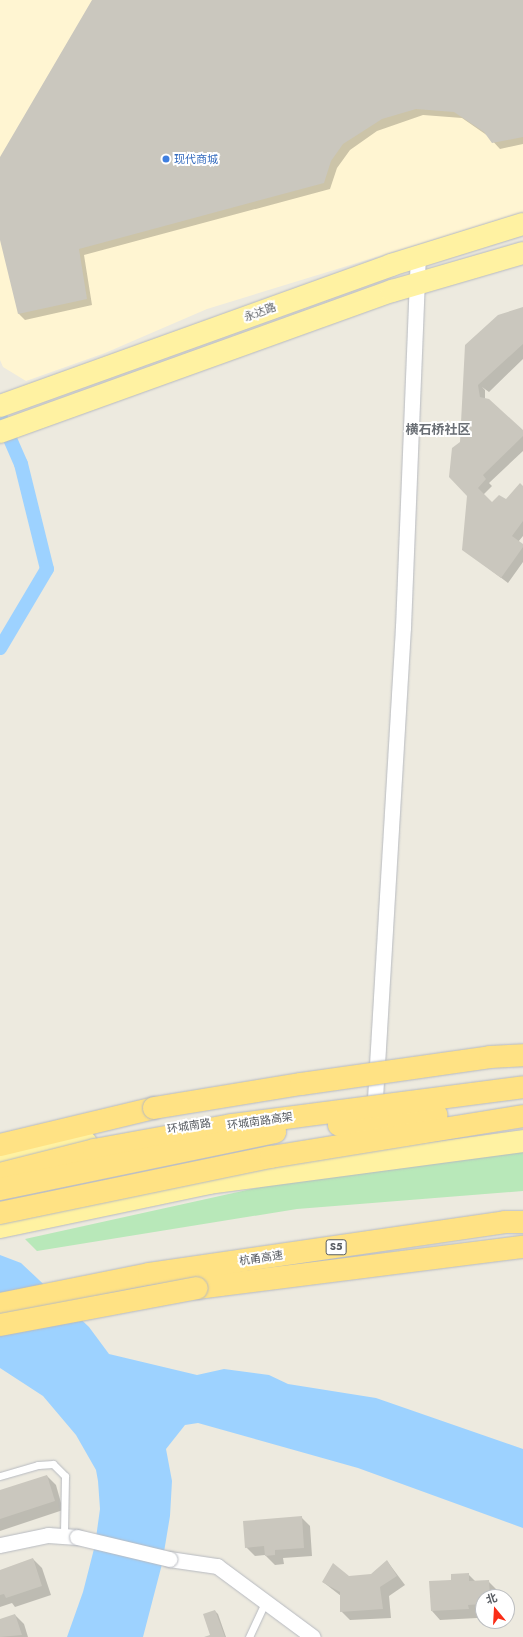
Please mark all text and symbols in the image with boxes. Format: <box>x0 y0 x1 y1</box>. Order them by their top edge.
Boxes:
place label: 现代商城 <box>174 152 218 166</box>
marker: 现代商城 <box>161 154 171 164</box>
street label: 永达路 <box>242 300 278 324</box>
district label: 横石桥社区 <box>406 422 470 438</box>
street label: 环城南路高架 <box>226 1110 294 1132</box>
street label: 环城南路 <box>166 1116 212 1136</box>
road number: S5 <box>325 1239 347 1255</box>
street label: 杭甬高速 <box>238 1248 284 1268</box>
north arrow <box>475 1589 515 1629</box>
text: 北 <box>484 1589 499 1608</box>

